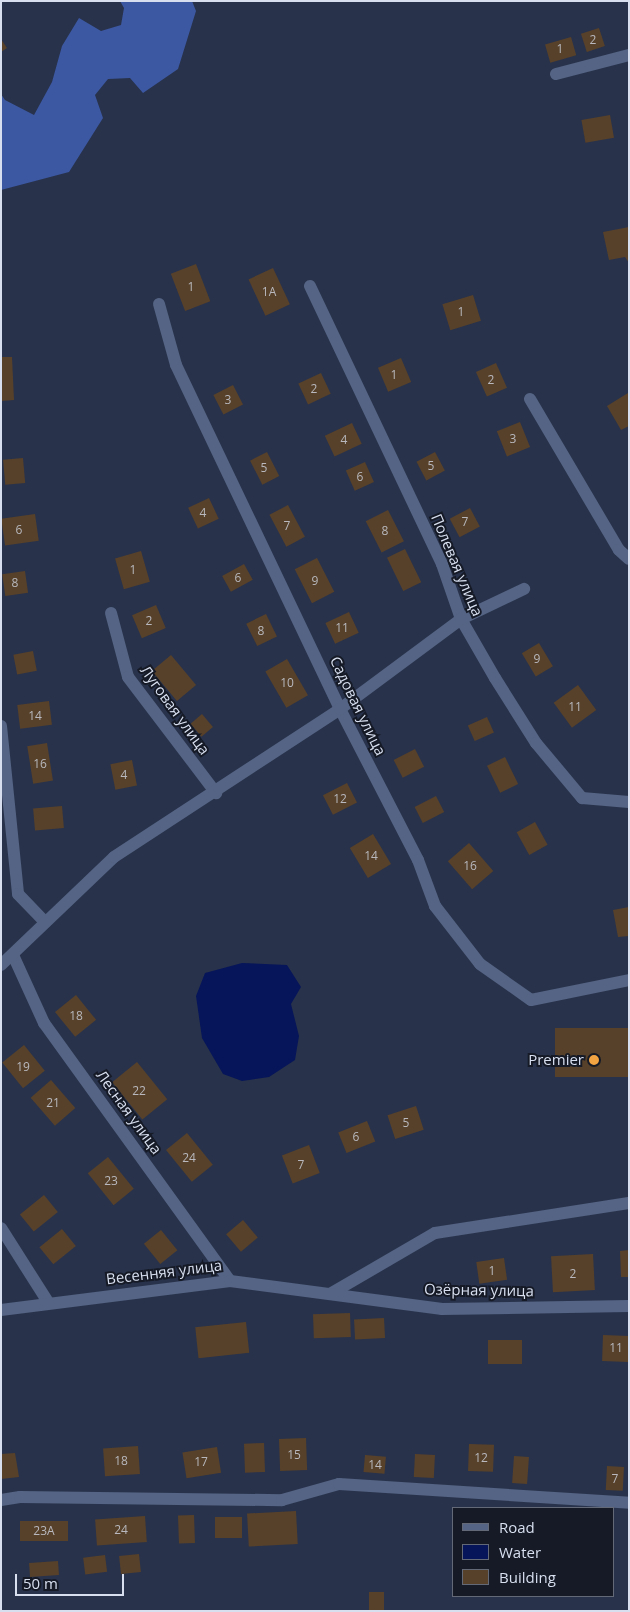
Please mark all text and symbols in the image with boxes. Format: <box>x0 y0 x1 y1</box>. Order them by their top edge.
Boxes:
house number: 2 <box>590 33 596 47</box>
house number: 1 <box>557 42 563 56</box>
house number: 1 <box>188 280 194 294</box>
house number: 1А <box>262 285 276 299</box>
house number: 1 <box>458 305 464 319</box>
house number: 1 <box>391 368 397 382</box>
house number: 2 <box>488 373 494 387</box>
house number: 2 <box>311 382 317 396</box>
house number: 3 <box>225 393 231 407</box>
house number: 3 <box>510 432 516 446</box>
house number: 4 <box>341 433 347 447</box>
house number: 5 <box>428 459 434 473</box>
house number: 5 <box>261 461 267 475</box>
house number: 6 <box>357 470 363 484</box>
house number: 4 <box>200 506 206 520</box>
street label: Полевая улица <box>427 511 487 619</box>
house number: 7 <box>462 515 468 529</box>
house number: 7 <box>284 519 290 533</box>
house number: 6 <box>16 523 22 537</box>
house number: 8 <box>382 524 388 538</box>
house number: 1 <box>130 563 136 577</box>
house number: 6 <box>235 571 241 585</box>
house number: 9 <box>312 574 318 588</box>
house number: 8 <box>12 576 18 590</box>
house number: 2 <box>146 614 152 628</box>
house number: 11 <box>335 621 349 635</box>
house number: 8 <box>258 624 264 638</box>
house number: 9 <box>534 652 540 666</box>
street label: Садовая улица <box>326 654 390 758</box>
street label: Луговая улица <box>137 662 213 758</box>
house number: 10 <box>280 676 294 690</box>
house number: 11 <box>568 700 582 714</box>
house number: 14 <box>28 709 42 723</box>
house number: 16 <box>33 757 47 771</box>
house number: 4 <box>121 768 127 782</box>
house number: 12 <box>333 792 347 806</box>
house number: 14 <box>364 849 378 863</box>
house number: 16 <box>463 859 477 873</box>
house number: 18 <box>69 1009 83 1023</box>
place label: Premier <box>528 1051 584 1069</box>
marker: Premier <box>588 1054 600 1066</box>
house number: 19 <box>16 1060 30 1074</box>
street label: Лесная улица <box>92 1066 166 1158</box>
house number: 22 <box>132 1084 146 1098</box>
house number: 21 <box>46 1096 60 1110</box>
house number: 5 <box>403 1116 409 1130</box>
house number: 6 <box>353 1130 359 1144</box>
house number: 24 <box>182 1151 196 1165</box>
house number: 7 <box>298 1158 304 1172</box>
house number: 23 <box>104 1174 118 1188</box>
street label: Весенняя улица <box>105 1256 223 1288</box>
house number: 1 <box>489 1264 495 1278</box>
house number: 2 <box>570 1267 576 1281</box>
street label: Озёрная улица <box>424 1280 534 1300</box>
house number: 11 <box>609 1341 623 1355</box>
house number: 15 <box>287 1448 301 1462</box>
house number: 12 <box>474 1451 488 1465</box>
house number: 18 <box>114 1454 128 1468</box>
house number: 17 <box>194 1455 208 1469</box>
house number: 14 <box>368 1458 382 1472</box>
house number: 7 <box>612 1472 618 1486</box>
legend <box>452 1507 615 1597</box>
text: Road <box>499 1517 535 1537</box>
house number: 24 <box>114 1523 128 1537</box>
house number: 23А <box>33 1524 55 1538</box>
text: Water <box>499 1542 541 1562</box>
scale bar <box>18 1564 126 1596</box>
text: Building <box>499 1567 556 1587</box>
text: 50 m <box>23 1573 58 1593</box>

